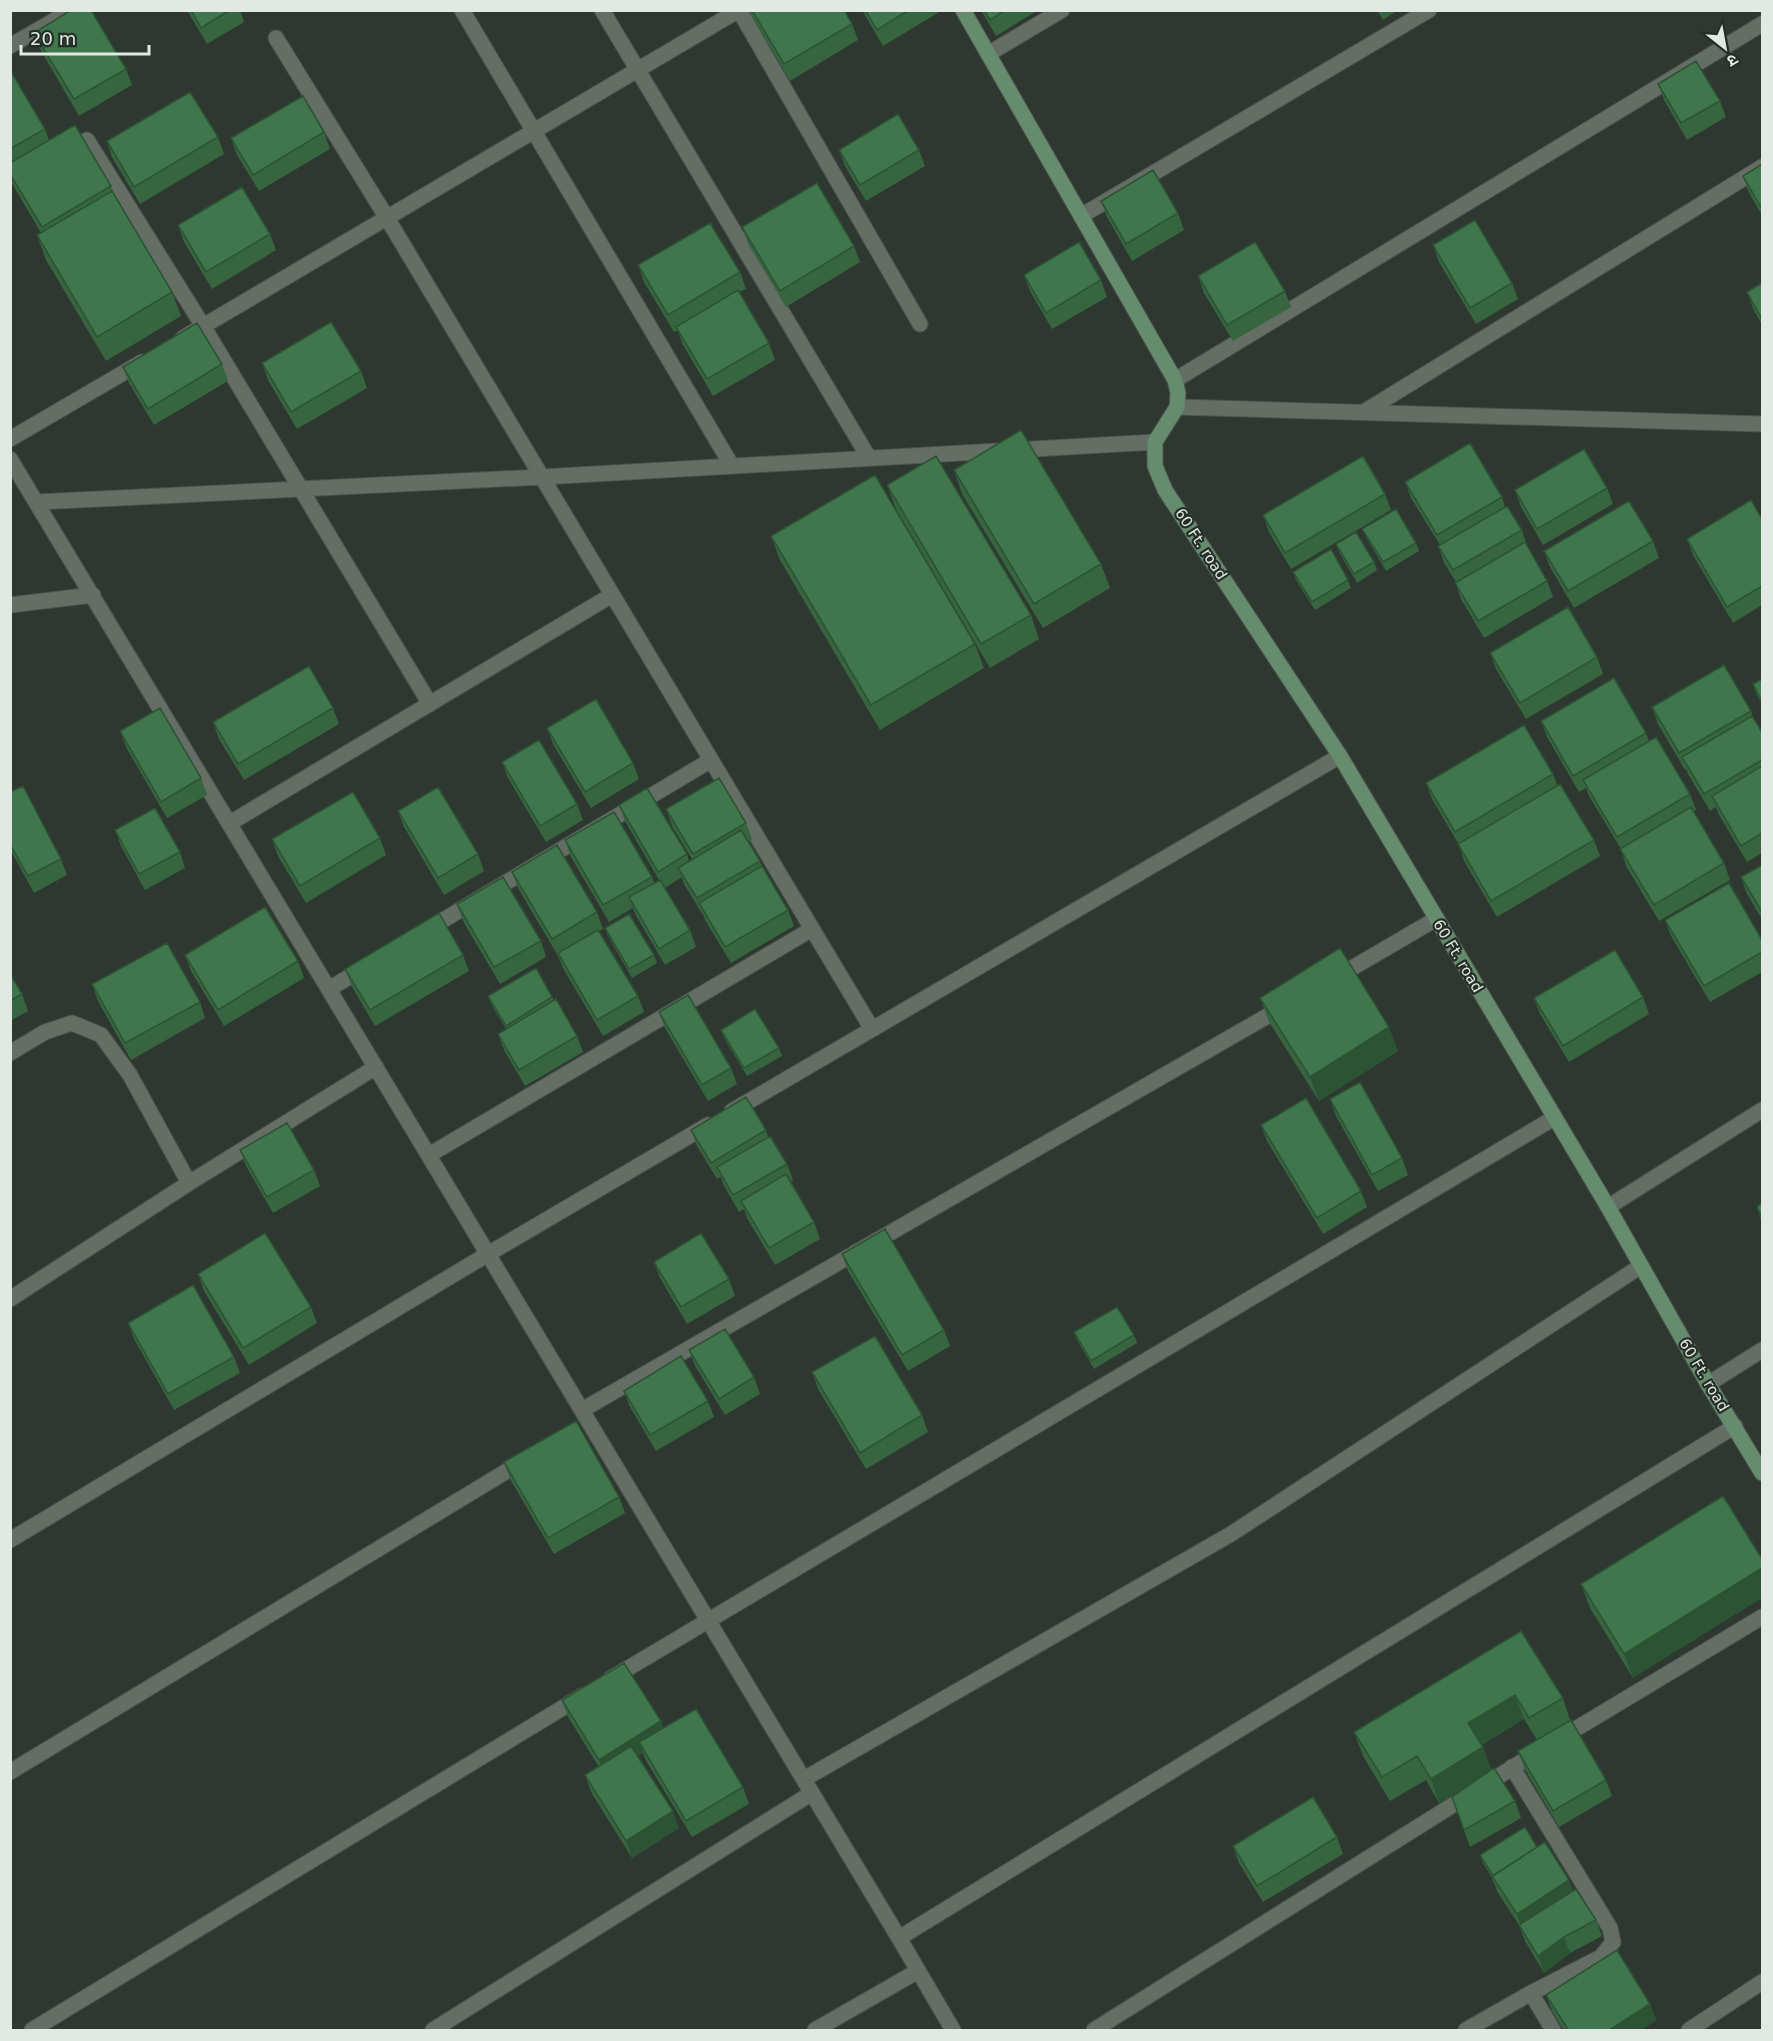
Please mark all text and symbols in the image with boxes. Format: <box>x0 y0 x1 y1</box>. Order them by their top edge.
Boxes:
scale bar <box>21 18 148 56</box>
north arrow <box>1695 18 1755 78</box>
text: 20 m <box>30 28 76 49</box>
text: उ <box>1723 50 1741 71</box>
street label: 60 Ft. road <box>1171 505 1231 583</box>
street label: 60 Ft. road <box>1429 916 1487 996</box>
street label: 60 Ft. road <box>1675 1335 1733 1415</box>

